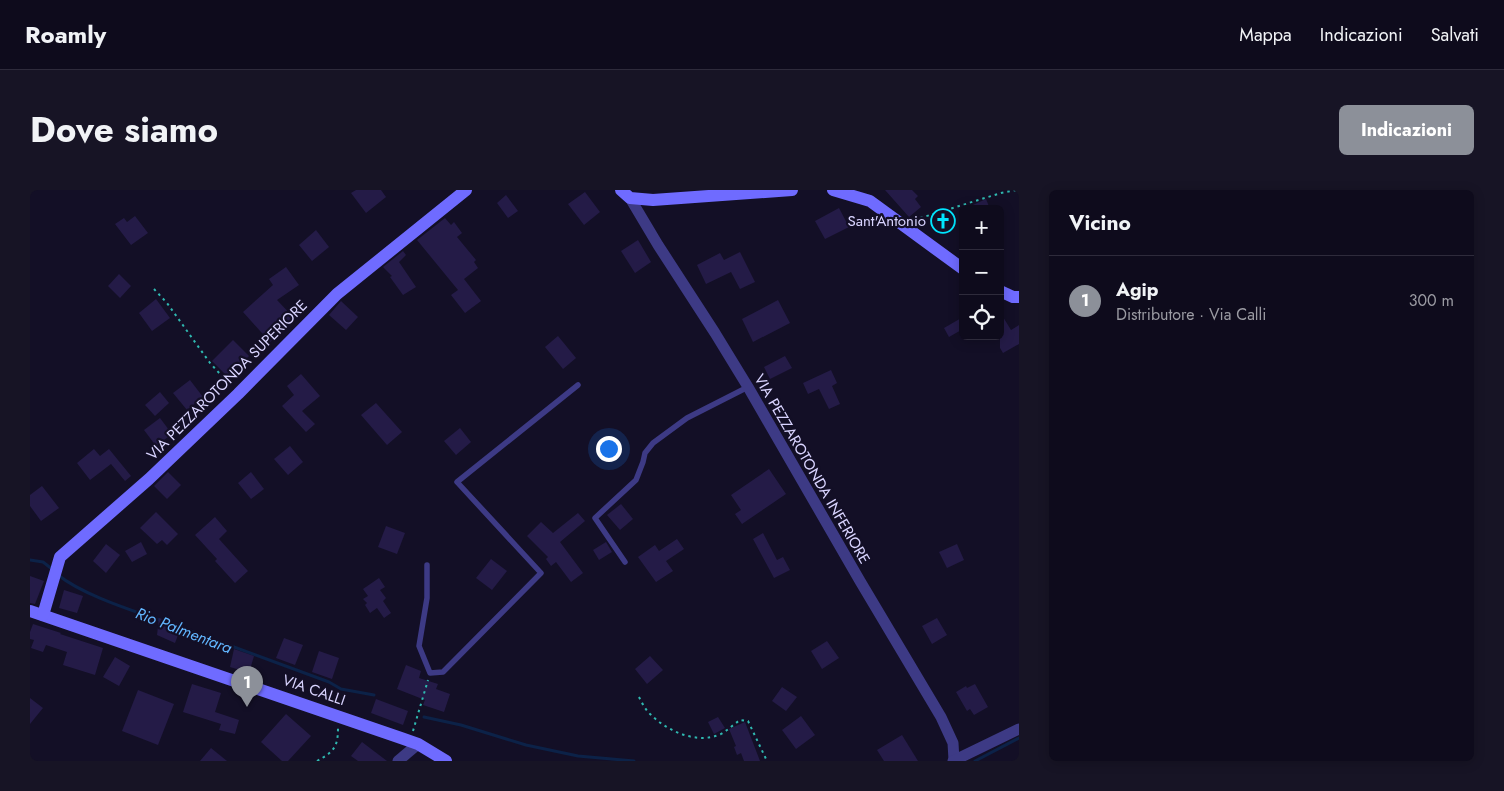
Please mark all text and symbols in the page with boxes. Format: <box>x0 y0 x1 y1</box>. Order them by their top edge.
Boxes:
text: Roamly <box>25 17 106 52</box>
text: Mappa <box>1239 22 1292 48</box>
text: Indicazioni <box>1320 22 1403 48</box>
text: Salvati <box>1431 22 1479 48</box>
text: Dove siamo <box>30 105 218 155</box>
button: Indicazioni <box>1339 105 1474 155</box>
map controls <box>959 205 1004 340</box>
button: + <box>959 205 1004 250</box>
church icon: Sant'Antonio <box>930 208 956 234</box>
text: Vicino <box>1069 208 1131 238</box>
place label: Sant'Antonio <box>848 210 926 232</box>
button: − <box>959 250 1004 295</box>
text: Agip <box>1116 276 1159 303</box>
text: 1 <box>1081 289 1089 312</box>
text: 300 m <box>1409 289 1454 312</box>
street label: VIA PEZZAROTONDA SUPERIORE <box>142 295 312 465</box>
button: locate <box>959 295 1004 340</box>
text: Distributore · Via Calli <box>1116 303 1266 326</box>
street label: VIA PEZZAROTONDA INFERIORE <box>748 370 876 568</box>
your location <box>596 436 622 462</box>
water label: Rio Palmentara <box>132 602 235 659</box>
pin: 1 <box>231 666 263 707</box>
street label: VIA CALLI <box>280 669 348 711</box>

